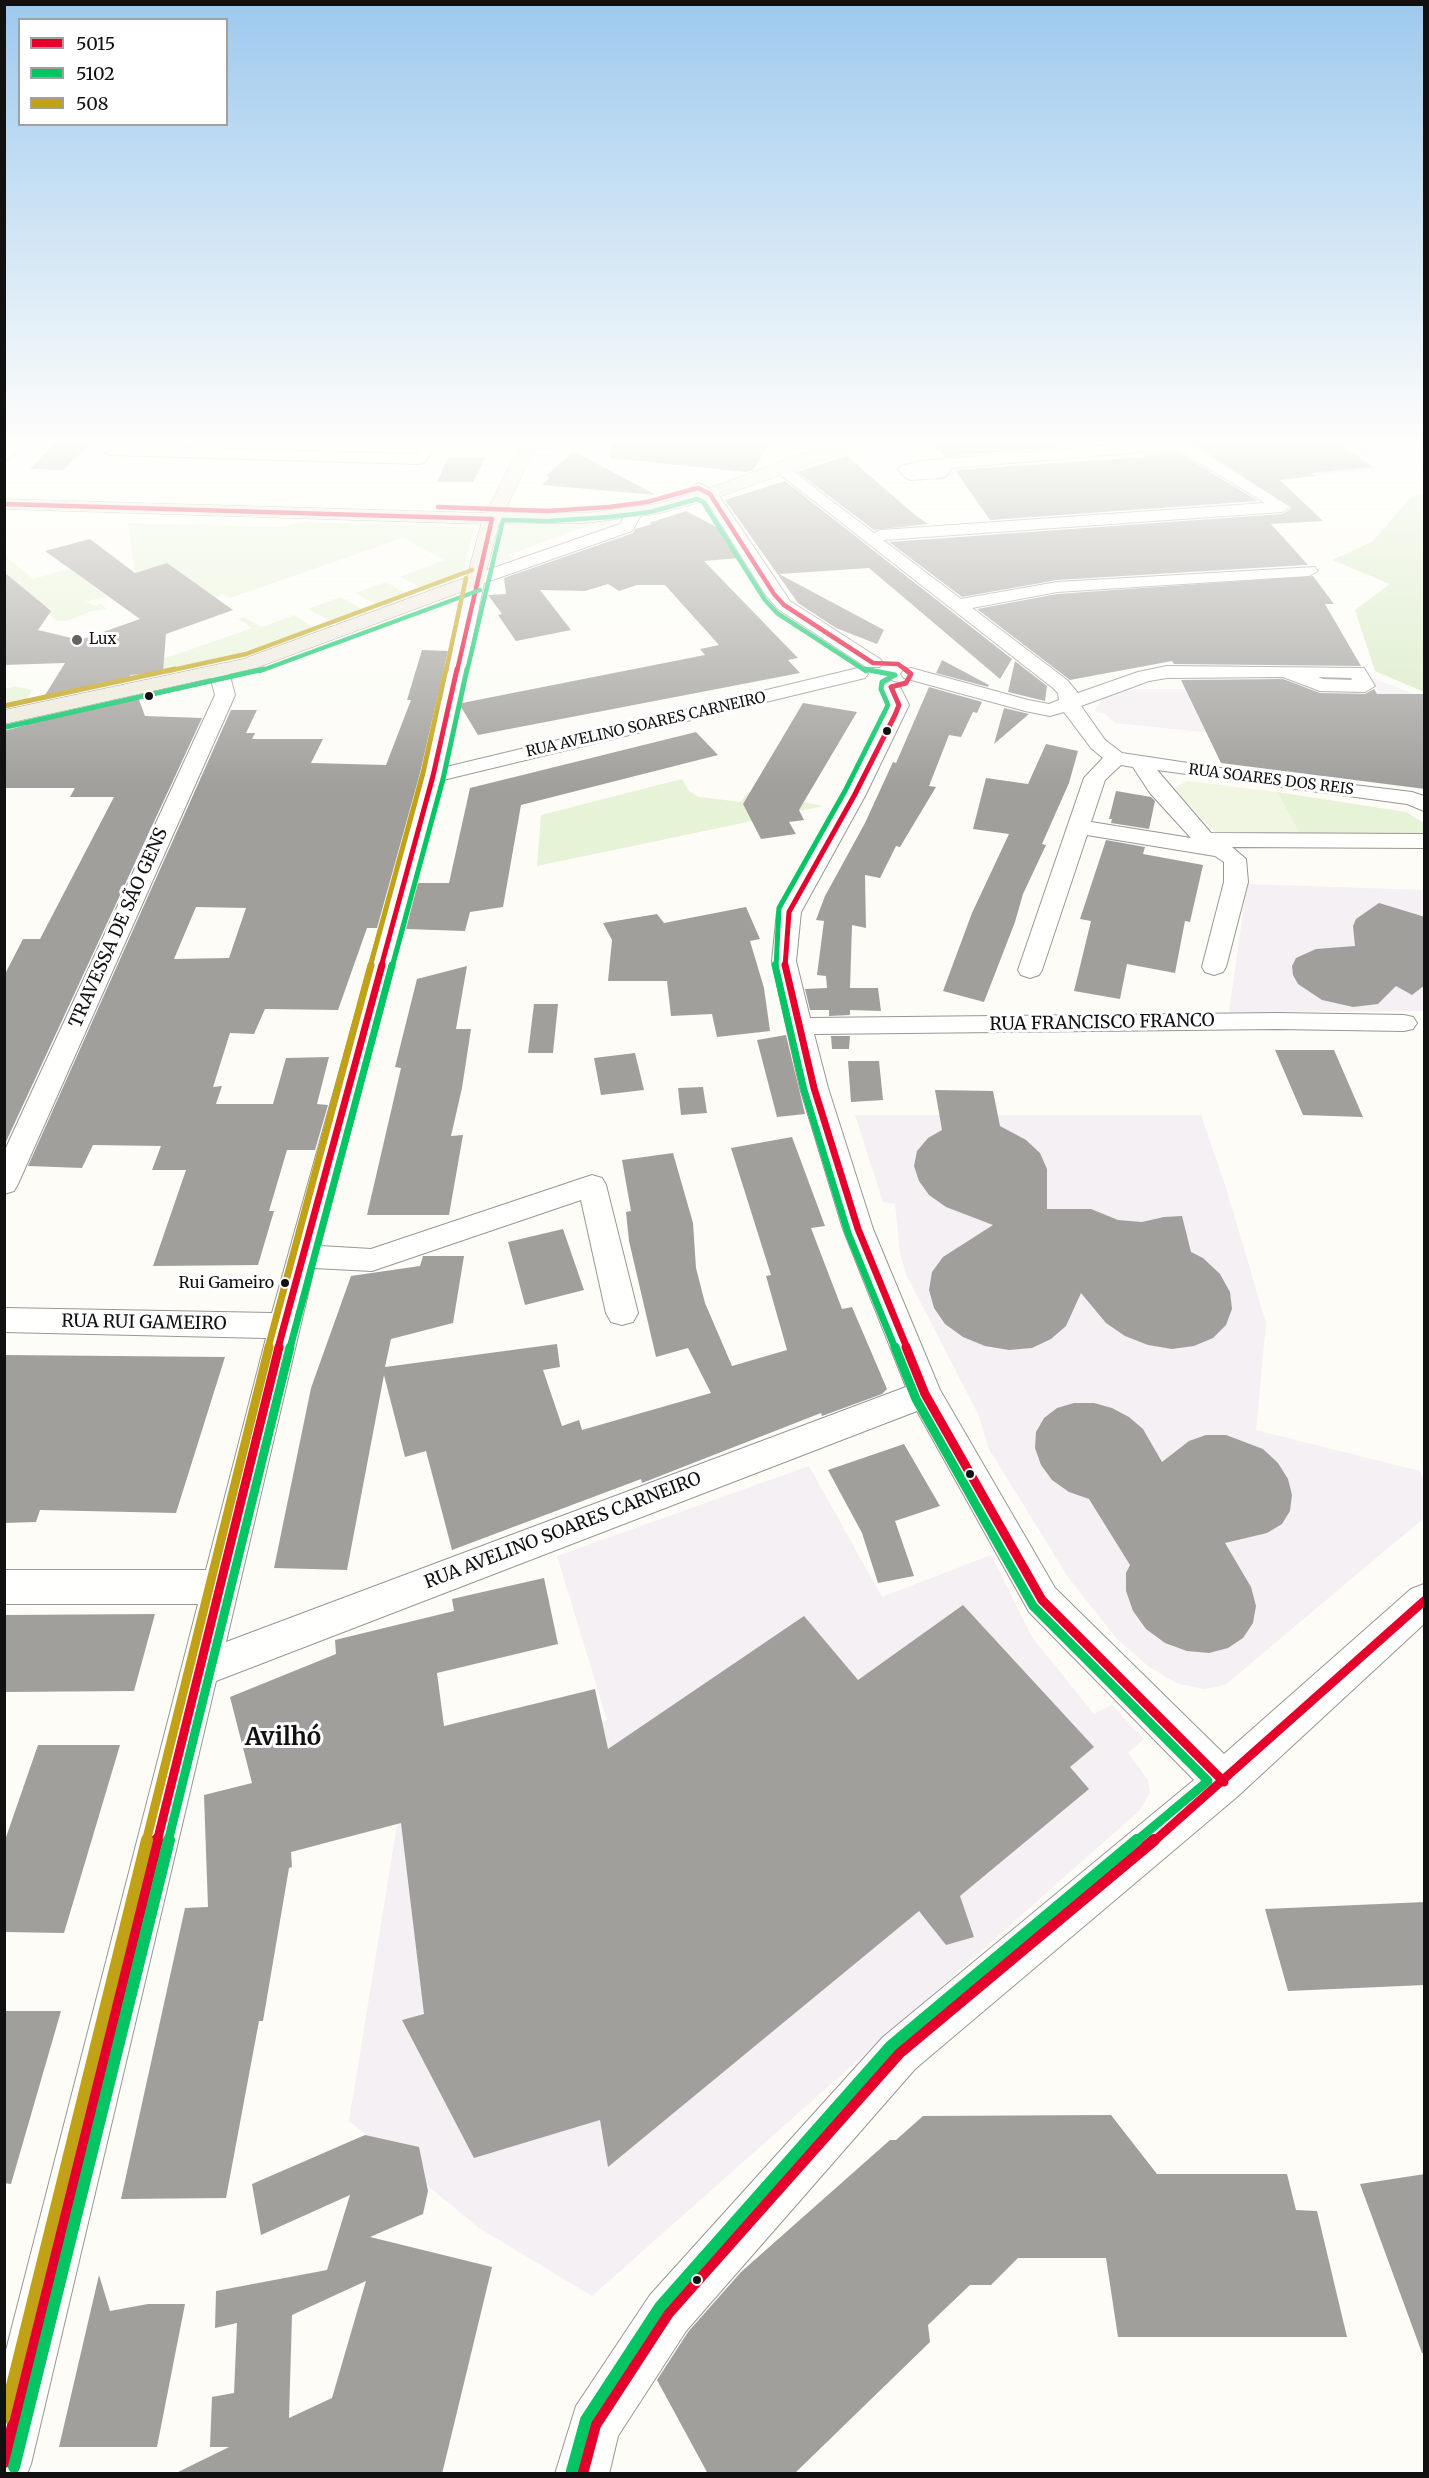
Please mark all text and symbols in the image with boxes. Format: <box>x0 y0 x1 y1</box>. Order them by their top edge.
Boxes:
legend <box>18 18 228 126</box>
text: 5015 <box>76 32 115 55</box>
text: 5102 <box>76 62 115 85</box>
text: 508 <box>76 92 108 115</box>
place label: Lux <box>89 631 116 649</box>
marker: Lux <box>70 633 84 647</box>
street label: RUA AVELINO SOARES CARNEIRO <box>524 689 768 761</box>
unlabelled marker <box>143 690 155 702</box>
unlabelled marker <box>881 725 893 737</box>
street label: RUA SOARES DOS REIS <box>1187 761 1355 799</box>
street label: TRAVESSA DE SÃO GENS <box>65 825 173 1031</box>
street label: RUA FRANCISCO FRANCO <box>989 1010 1215 1036</box>
place label: Rui Gameiro <box>179 1273 274 1293</box>
marker: Rui Gameiro <box>279 1277 291 1289</box>
street label: RUA RUI GAMEIRO <box>61 1311 227 1335</box>
street label: RUA AVELINO SOARES CARNEIRO <box>422 1468 704 1594</box>
unlabelled marker <box>964 1468 976 1480</box>
district label: Avilhó <box>245 1724 321 1752</box>
unlabelled marker <box>691 2274 703 2286</box>

